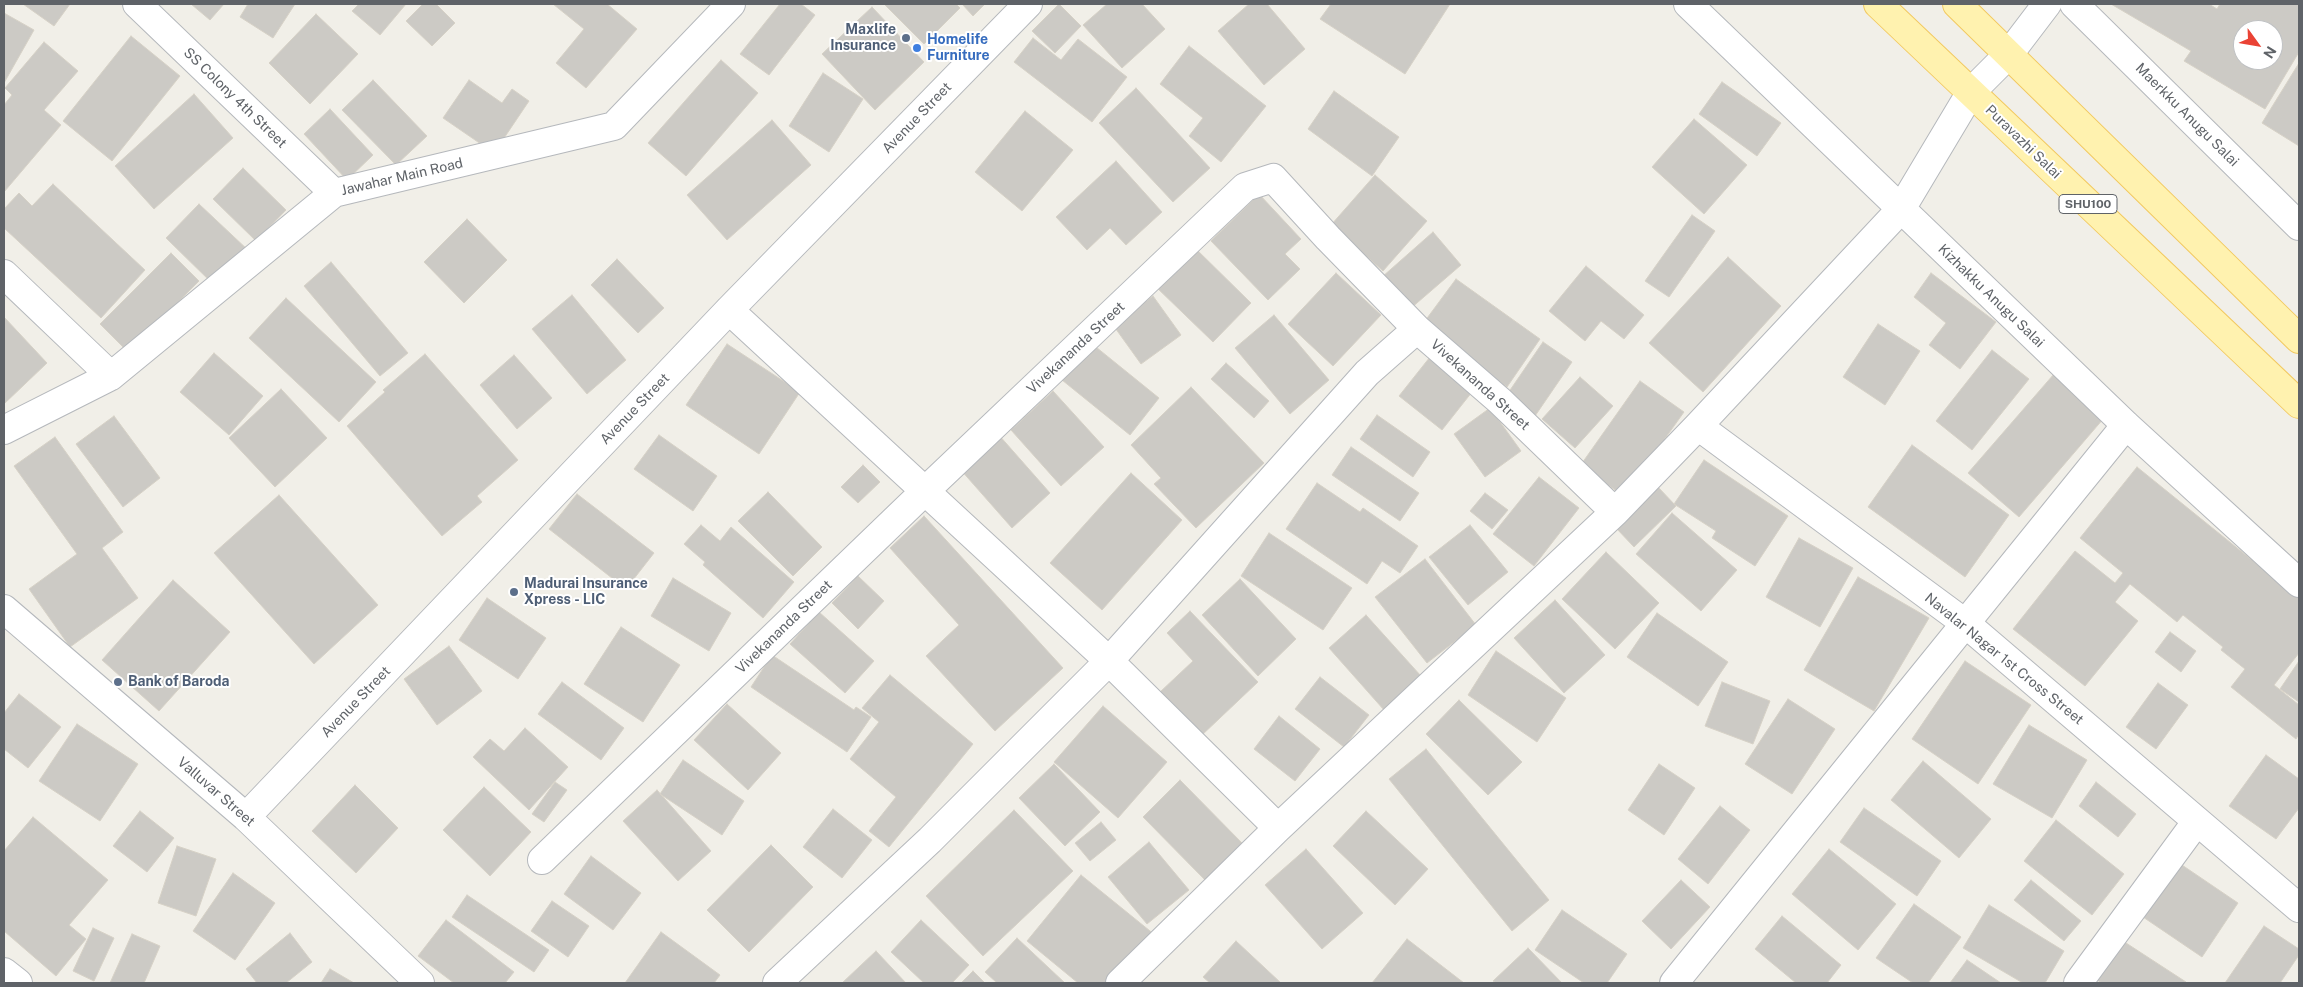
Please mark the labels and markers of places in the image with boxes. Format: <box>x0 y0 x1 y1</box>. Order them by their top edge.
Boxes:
place label: Maxlife Insurance <box>830 22 896 54</box>
marker: Maxlife Insurance <box>900 32 912 44</box>
place label: Homelife Furniture <box>927 32 990 64</box>
marker: Homelife Furniture <box>911 42 923 54</box>
place label: Madurai Insurance Xpress - LIC <box>524 576 648 608</box>
marker: Madurai Insurance Xpress - LIC <box>508 586 520 598</box>
place label: Bank of Baroda <box>128 674 229 690</box>
marker: Bank of Baroda <box>112 676 124 688</box>

